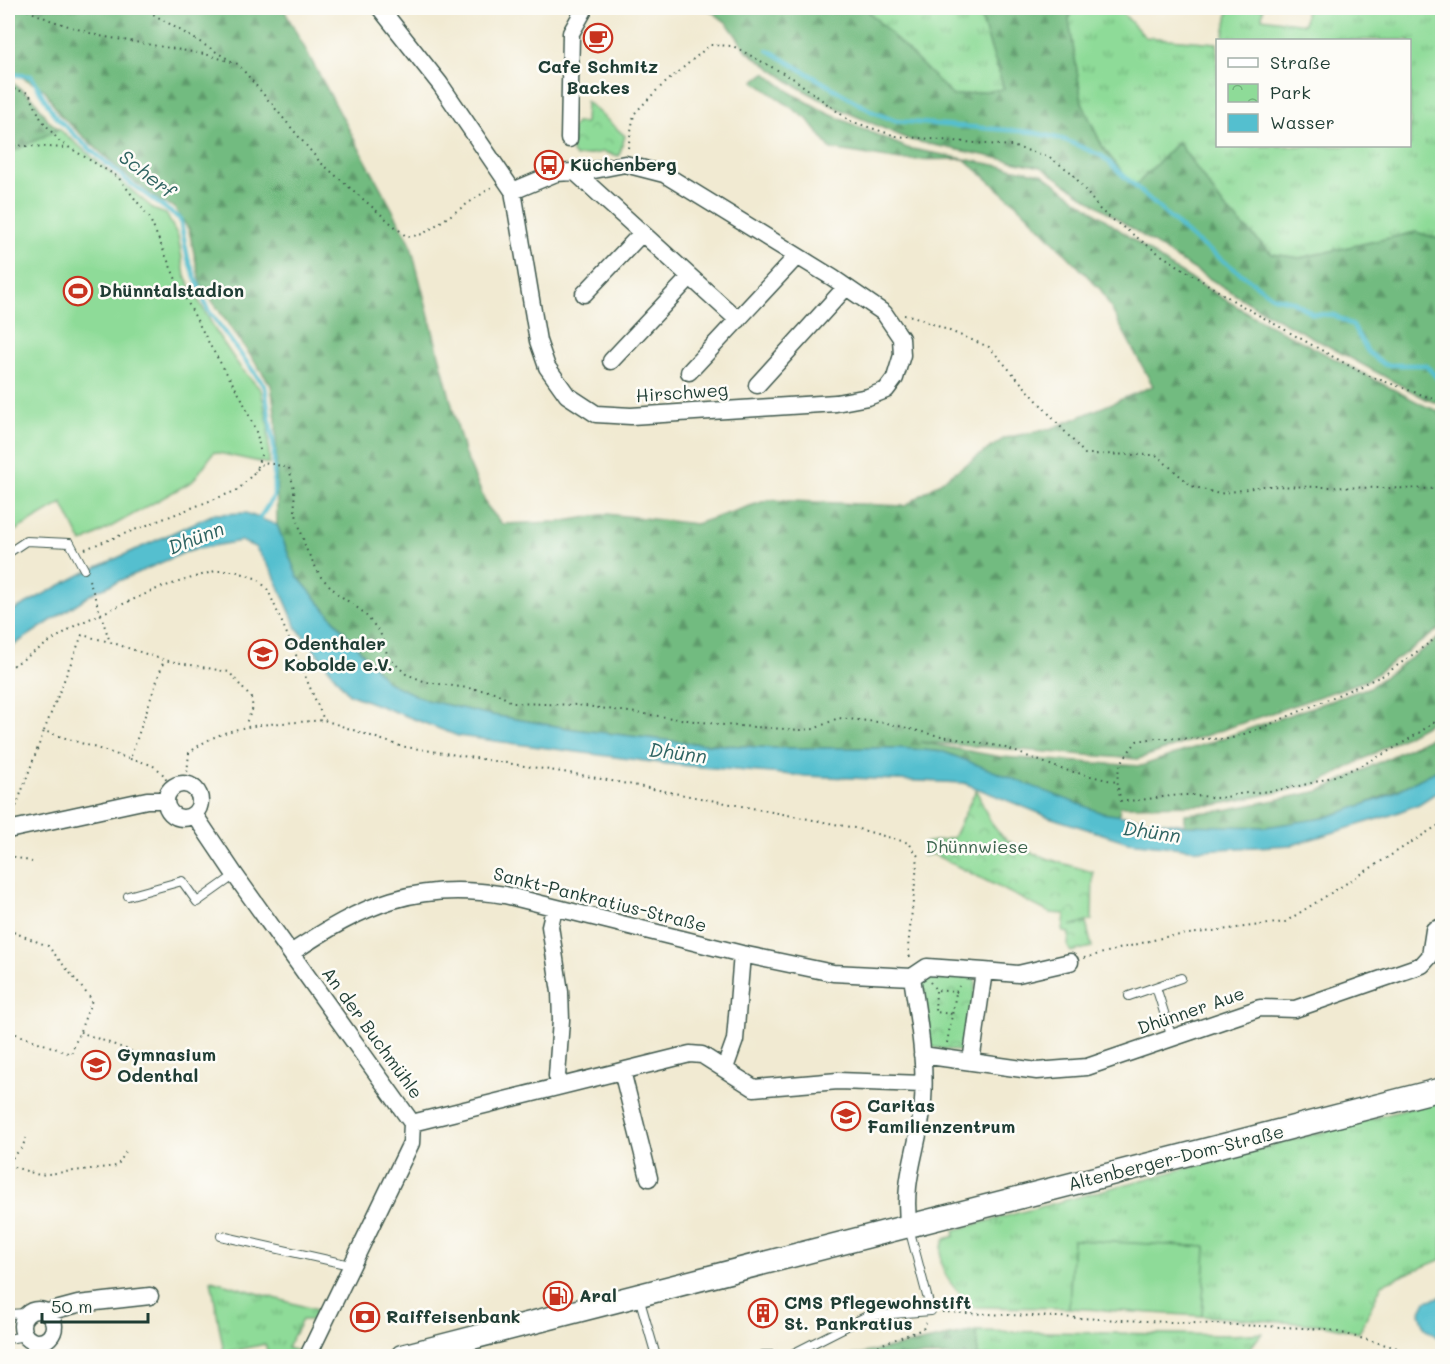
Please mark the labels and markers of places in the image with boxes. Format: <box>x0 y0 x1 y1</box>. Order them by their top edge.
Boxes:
cafe icon: Cafe Schmitz Backes <box>582 22 614 54</box>
place label: Cafe Schmitz Backes <box>538 54 658 99</box>
bus stop icon: Küchenberg <box>533 149 565 181</box>
place label: Küchenberg <box>570 152 677 176</box>
sports icon: Dhünntalstadion <box>62 275 94 307</box>
place label: Dhünntalstadion <box>99 278 244 302</box>
place label: Odenthaler Kobolde e.V. <box>284 631 393 676</box>
school or university icon: Odenthaler Kobolde e.V. <box>247 638 279 670</box>
place label: Gymnasium Odenthal <box>117 1042 216 1087</box>
school or university icon: Gymnasium Odenthal <box>80 1049 112 1081</box>
place label: Caritas Familienzentrum <box>867 1093 1015 1138</box>
school or university icon: Caritas Familienzentrum <box>830 1100 862 1132</box>
fuel station icon: Aral <box>542 1280 574 1312</box>
place label: Aral <box>579 1283 617 1307</box>
place label: CMS Pflegewohnstift St. Pankratius <box>784 1290 971 1335</box>
building icon: CMS Pflegewohnstift St. Pankratius <box>747 1297 779 1329</box>
bank icon: Raiffeisenbank <box>349 1301 381 1333</box>
place label: Raiffeisenbank <box>386 1304 520 1328</box>

